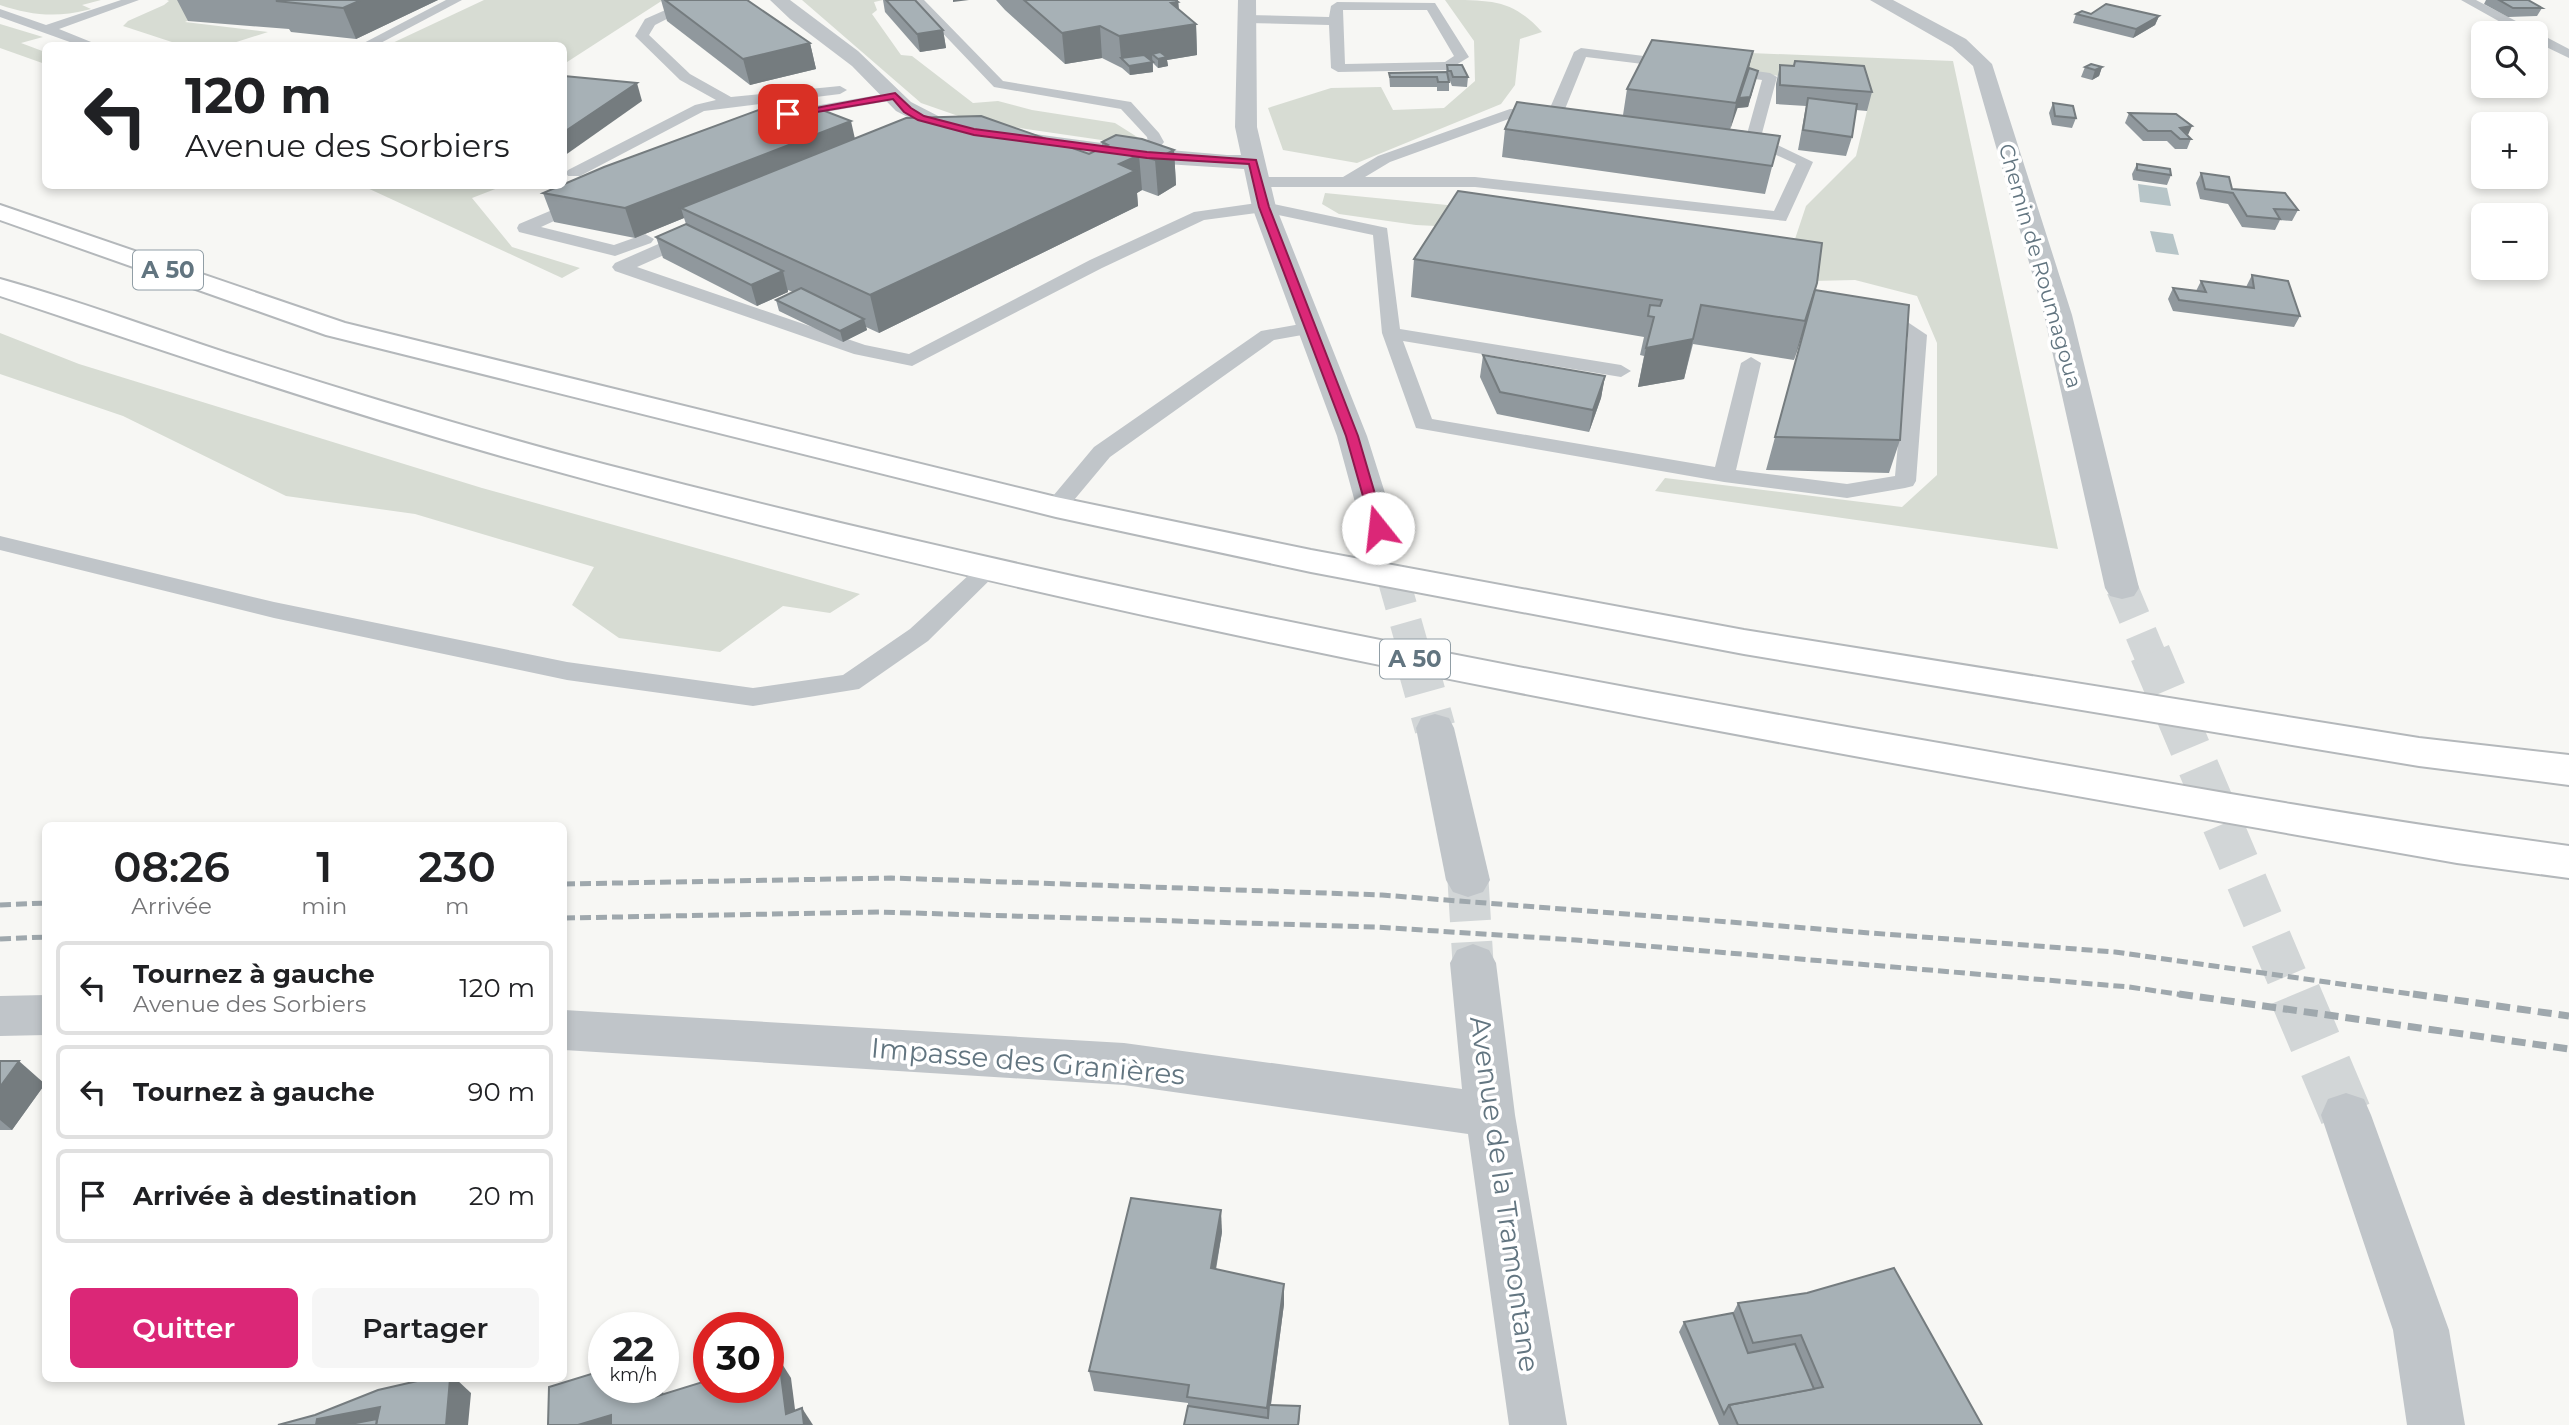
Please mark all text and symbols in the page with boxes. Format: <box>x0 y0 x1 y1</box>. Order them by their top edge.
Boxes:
map controls <box>2471 21 2548 280</box>
button: search <box>2471 21 2548 98</box>
text: 120 m <box>185 66 332 125</box>
icon: left <box>70 70 161 161</box>
pin <box>758 84 818 144</box>
icon: arrive <box>769 95 807 133</box>
button: + <box>2471 112 2548 189</box>
text: Avenue des Sorbiers <box>185 126 510 165</box>
street label: Chemin de Roumagoua <box>1994 141 2087 391</box>
button: − <box>2471 203 2548 280</box>
road number: A 50 <box>133 250 203 290</box>
position arrow <box>1341 491 1415 565</box>
road number: A 50 <box>1380 639 1450 678</box>
text: 08:26 <box>113 841 230 893</box>
text: 1 <box>316 841 332 893</box>
text: 230 <box>419 841 496 893</box>
text: Arrivée <box>131 892 212 920</box>
text: min <box>301 892 347 920</box>
text: m <box>445 892 469 920</box>
text: Tournez à gauche <box>133 958 375 990</box>
icon: left <box>74 969 112 1007</box>
text: 120 m <box>459 972 535 1004</box>
text: Avenue des Sorbiers <box>133 990 366 1018</box>
street label: Avenue de la Tramontane <box>1463 1014 1547 1374</box>
street label: Impasse des Granières <box>870 1030 1186 1092</box>
icon: left <box>74 1073 112 1111</box>
text: Tournez à gauche <box>133 1076 375 1108</box>
text: 90 m <box>468 1076 535 1108</box>
icon: arrive <box>74 1177 112 1215</box>
text: Arrivée à destination <box>133 1180 417 1212</box>
text: 20 m <box>469 1180 535 1212</box>
button: Quitter <box>70 1288 298 1368</box>
button: Partager <box>312 1288 539 1368</box>
speed limit sign: 30 <box>693 1312 784 1403</box>
text: 22 <box>613 1327 654 1370</box>
text: km/h <box>609 1364 658 1386</box>

